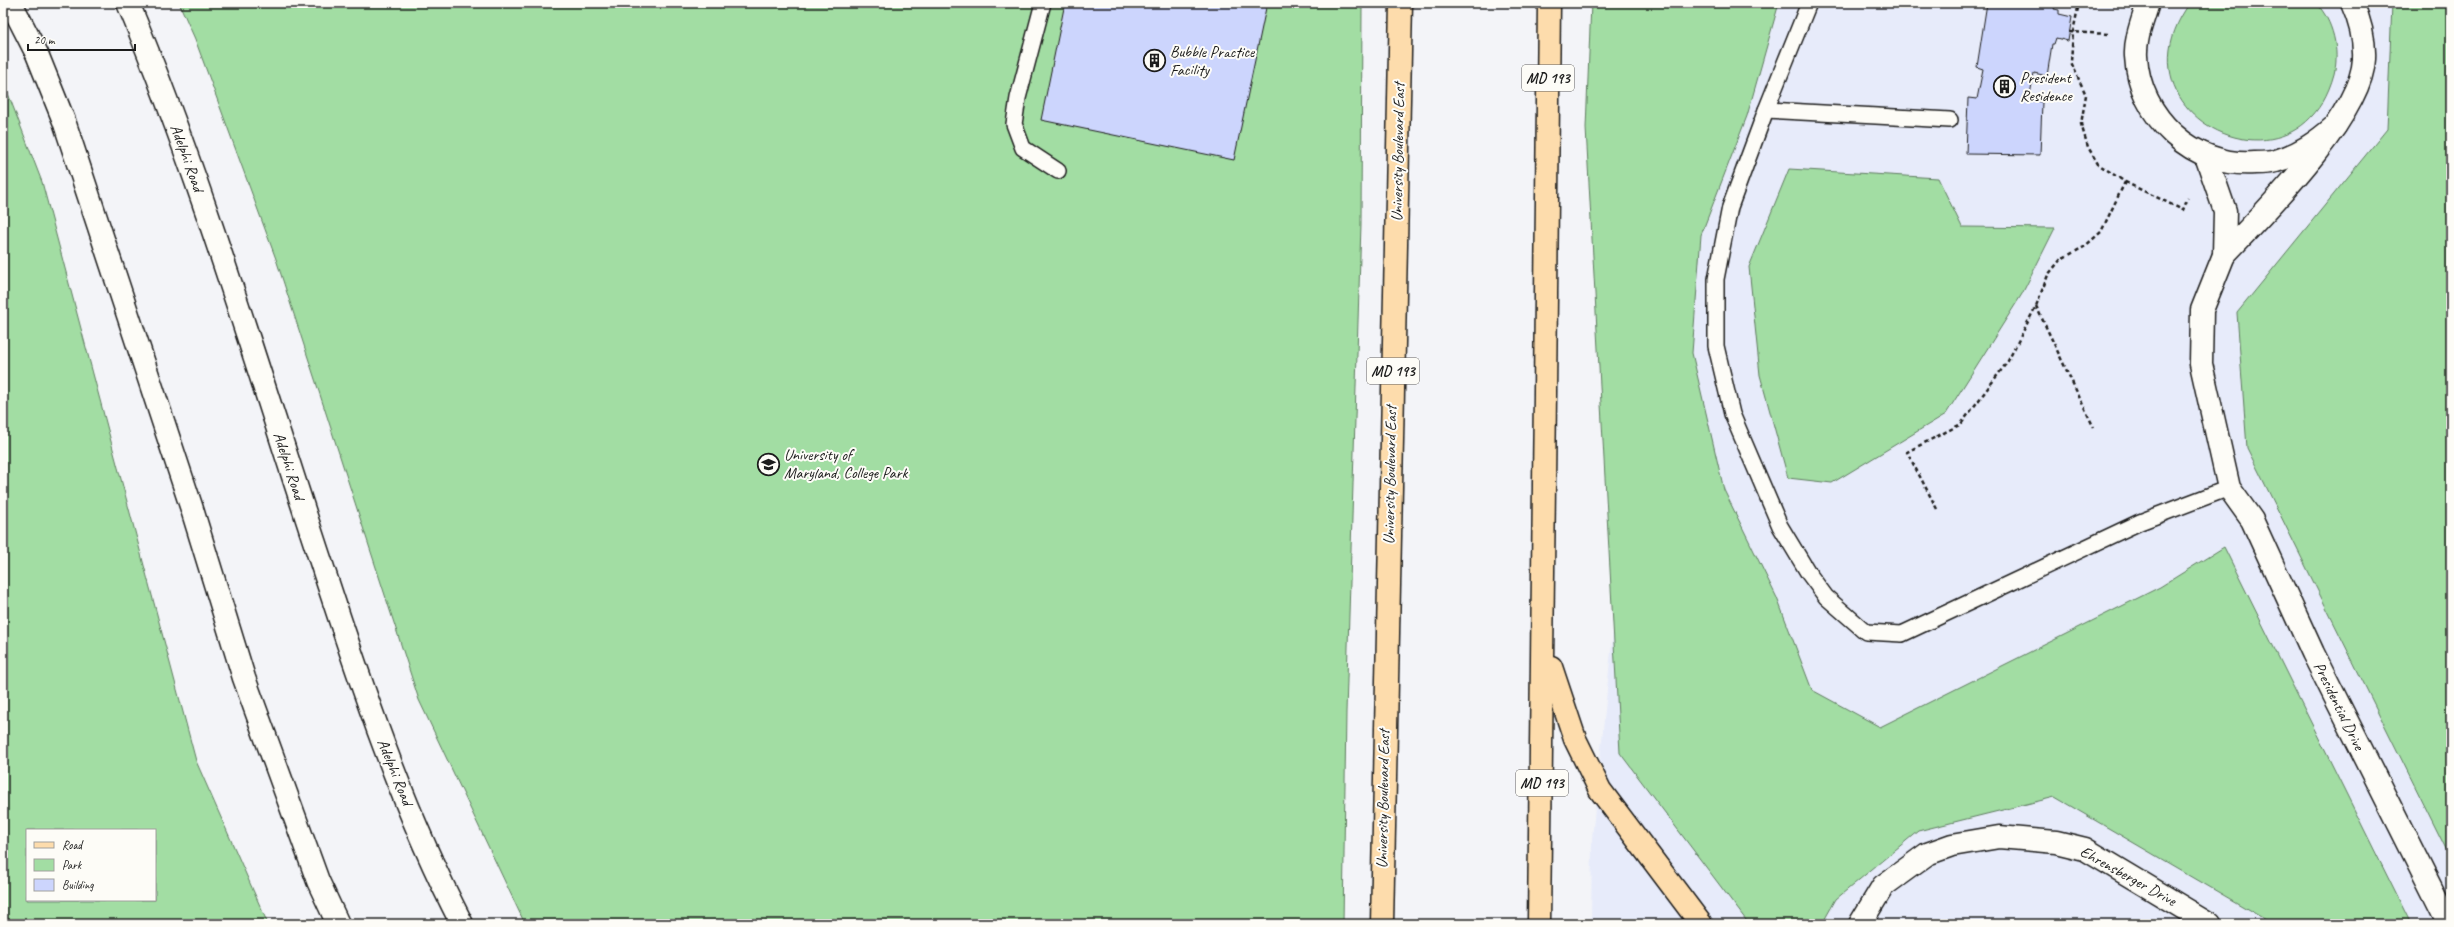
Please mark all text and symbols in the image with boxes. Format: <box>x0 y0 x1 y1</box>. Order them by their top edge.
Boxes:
scale bar <box>28 26 135 52</box>
text: 20 m <box>34 32 56 48</box>
place label: Bubble Practice Facility <box>1170 42 1256 80</box>
building icon: Bubble Practice Facility <box>1141 48 1167 74</box>
road number: MD 193 <box>1522 65 1574 91</box>
place label: President Residence <box>2020 68 2073 106</box>
building icon: President Residence <box>1992 74 2018 100</box>
street label: University Boulevard East <box>1387 80 1409 222</box>
street label: Adelphi Road <box>166 122 209 197</box>
road number: MD 193 <box>1367 358 1419 384</box>
street label: University Boulevard East <box>1379 403 1401 545</box>
street label: Adelphi Road <box>269 430 310 505</box>
place label: University of Maryland, College Park <box>784 445 908 483</box>
school or university icon: University of Maryland, College Park <box>755 451 781 477</box>
street label: Presidential Drive <box>2309 659 2370 755</box>
street label: University Boulevard East <box>1372 727 1394 869</box>
street label: Adelphi Road <box>373 736 418 811</box>
road number: MD 193 <box>1516 770 1568 796</box>
legend <box>26 829 156 901</box>
text: Road <box>62 837 84 853</box>
street label: Ehrensberger Drive <box>2077 841 2181 911</box>
text: Park <box>62 857 83 873</box>
text: Building <box>62 877 94 893</box>

